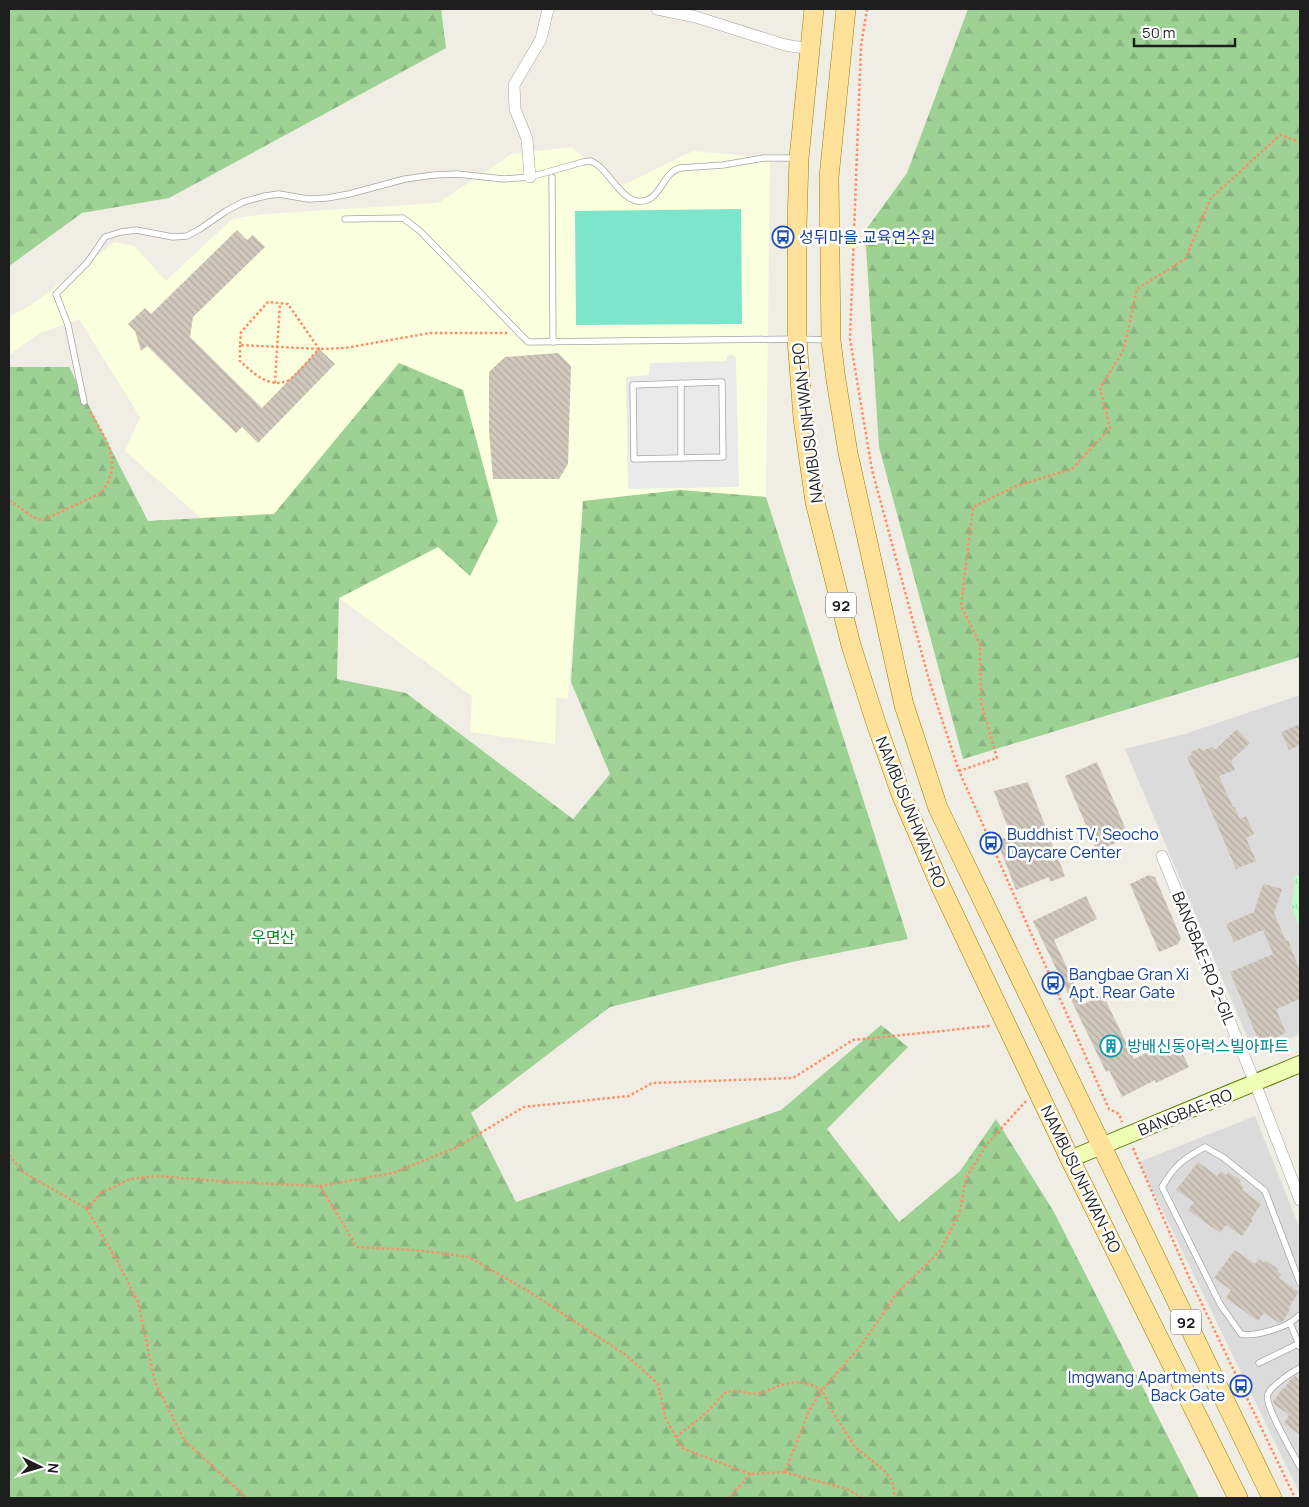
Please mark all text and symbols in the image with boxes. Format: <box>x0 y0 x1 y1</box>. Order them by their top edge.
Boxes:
scale bar <box>1134 15 1235 47</box>
text: 50 m <box>1142 22 1176 43</box>
bus stop icon: 성뒤마을.교육연수원 <box>771 225 795 249</box>
place label: 성뒤마을.교육연수원 <box>799 226 936 248</box>
street label: NAMBUSUNHWAN-RO <box>786 341 828 504</box>
road number: 92 <box>826 592 856 618</box>
street label: NAMBUSUNHWAN-RO <box>871 733 952 891</box>
place label: Buddhist TV, Seocho Daycare Center <box>1007 823 1159 863</box>
bus stop icon: Buddhist TV, Seocho Daycare Center <box>979 831 1003 855</box>
street label: BANGBAE-RO 2-GIL <box>1167 888 1241 1028</box>
park label: 우면산 <box>251 926 295 948</box>
place label: Bangbae Gran Xi Apt. Rear Gate <box>1069 963 1189 1003</box>
bus stop icon: Bangbae Gran Xi Apt. Rear Gate <box>1041 971 1065 995</box>
building icon: 방배신동아럭스빌아파트 <box>1099 1034 1123 1058</box>
place label: 방배신동아럭스빌아파트 <box>1127 1035 1289 1057</box>
street label: BANGBAE-RO <box>1135 1083 1236 1141</box>
street label: NAMBUSUNHWAN-RO <box>1036 1102 1126 1257</box>
road number: 92 <box>1171 1310 1201 1334</box>
place label: Imgwang Apartments Back Gate <box>1068 1366 1225 1406</box>
bus stop icon: Imgwang Apartments Back Gate <box>1229 1374 1253 1398</box>
north arrow <box>15 1442 65 1492</box>
text: N <box>44 1462 63 1474</box>

